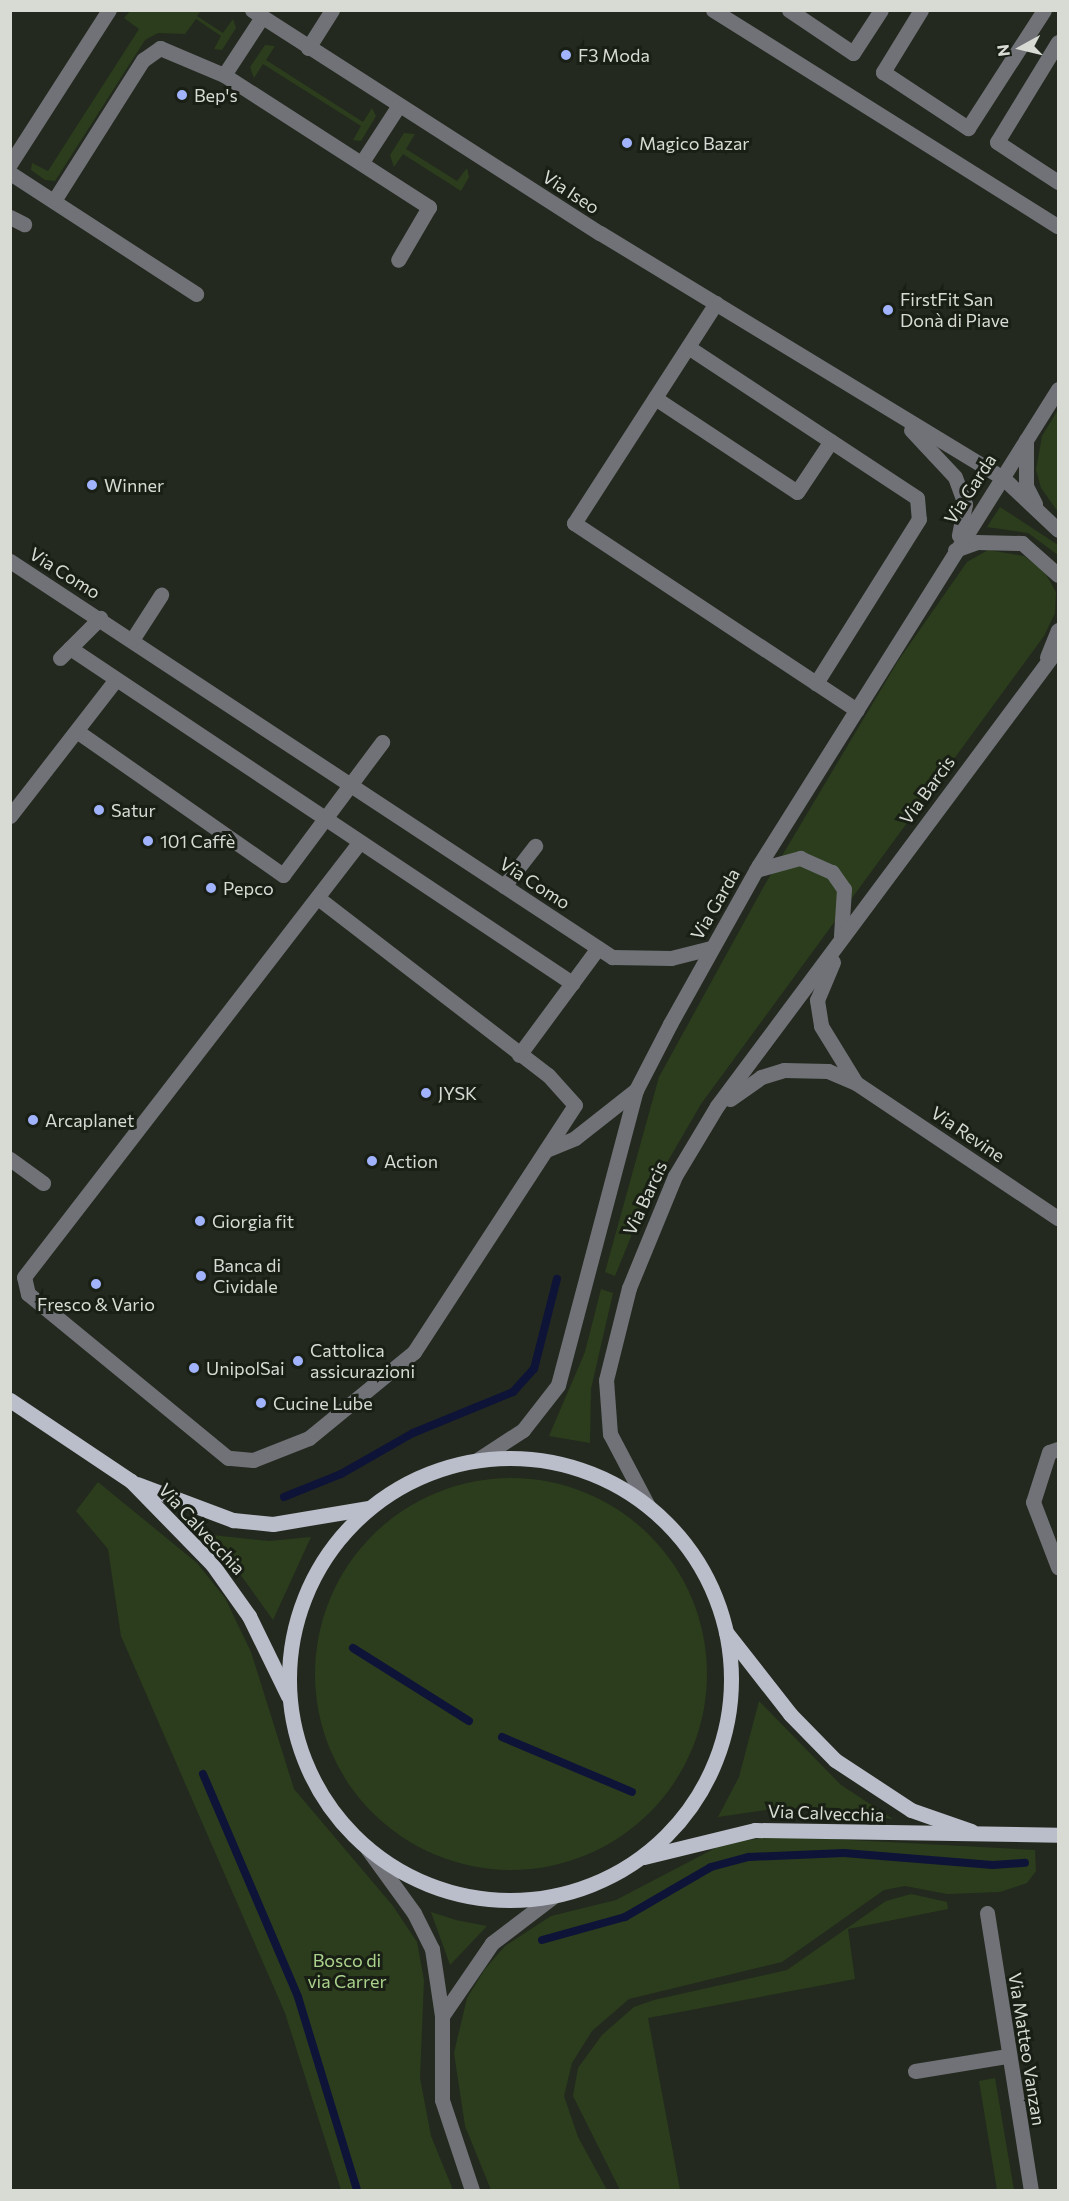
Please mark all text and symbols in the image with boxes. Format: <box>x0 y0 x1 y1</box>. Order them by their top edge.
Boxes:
north arrow <box>991 18 1051 78</box>
text: N <box>992 43 1013 58</box>
place label: F3 Moda <box>578 44 650 66</box>
marker: F3 Moda <box>559 48 573 62</box>
place label: Bep's <box>194 84 238 106</box>
marker: Bep's <box>175 88 189 102</box>
place label: Magico Bazar <box>639 132 750 154</box>
marker: Magico Bazar <box>620 136 634 150</box>
street label: Via Iseo <box>539 166 603 218</box>
place label: FirstFit San Donà di Piave <box>900 289 1009 332</box>
marker: FirstFit San Donà di Piave <box>881 303 895 317</box>
street label: Via Garda <box>939 450 1001 528</box>
place label: Winner <box>104 474 164 496</box>
marker: Winner <box>85 478 99 492</box>
street label: Via Como <box>26 543 104 603</box>
street label: Via Barcis <box>895 752 959 828</box>
place label: Satur <box>111 799 156 821</box>
marker: Satur <box>92 803 106 817</box>
place label: 101 Caffè <box>160 830 235 852</box>
marker: 101 Caffè <box>141 834 155 848</box>
street label: Via Como <box>496 852 574 914</box>
street label: Via Garda <box>686 864 744 944</box>
place label: Pepco <box>223 877 274 899</box>
marker: Pepco <box>204 881 218 895</box>
place label: JYSK <box>438 1082 477 1104</box>
marker: JYSK <box>419 1086 433 1100</box>
street label: Via Revine <box>927 1101 1009 1167</box>
place label: Arcaplanet <box>45 1109 134 1131</box>
marker: Arcaplanet <box>26 1113 40 1127</box>
place label: Action <box>384 1150 438 1172</box>
marker: Action <box>365 1154 379 1168</box>
street label: Via Barcis <box>618 1157 672 1239</box>
place label: Giorgia fit <box>212 1210 294 1232</box>
marker: Giorgia fit <box>193 1214 207 1228</box>
place label: Banca di Cividale <box>213 1255 281 1298</box>
marker: Banca di Cividale <box>194 1269 208 1283</box>
marker: Fresco & Vario <box>89 1277 103 1291</box>
place label: Fresco & Vario <box>37 1293 155 1315</box>
place label: Cattolica assicurazioni <box>310 1340 415 1382</box>
marker: Cattolica assicurazioni <box>291 1354 305 1368</box>
place label: UnipolSai <box>206 1357 285 1379</box>
marker: UnipolSai <box>187 1361 201 1375</box>
place label: Cucine Lube <box>273 1392 373 1414</box>
marker: Cucine Lube <box>254 1396 268 1410</box>
street label: Via Calvecchia <box>154 1479 250 1579</box>
street label: Via Calvecchia <box>767 1800 885 1826</box>
park label: Bosco di via Carrer <box>307 1950 387 1992</box>
street label: Via Matteo Vanzan <box>1004 1971 1050 2127</box>

